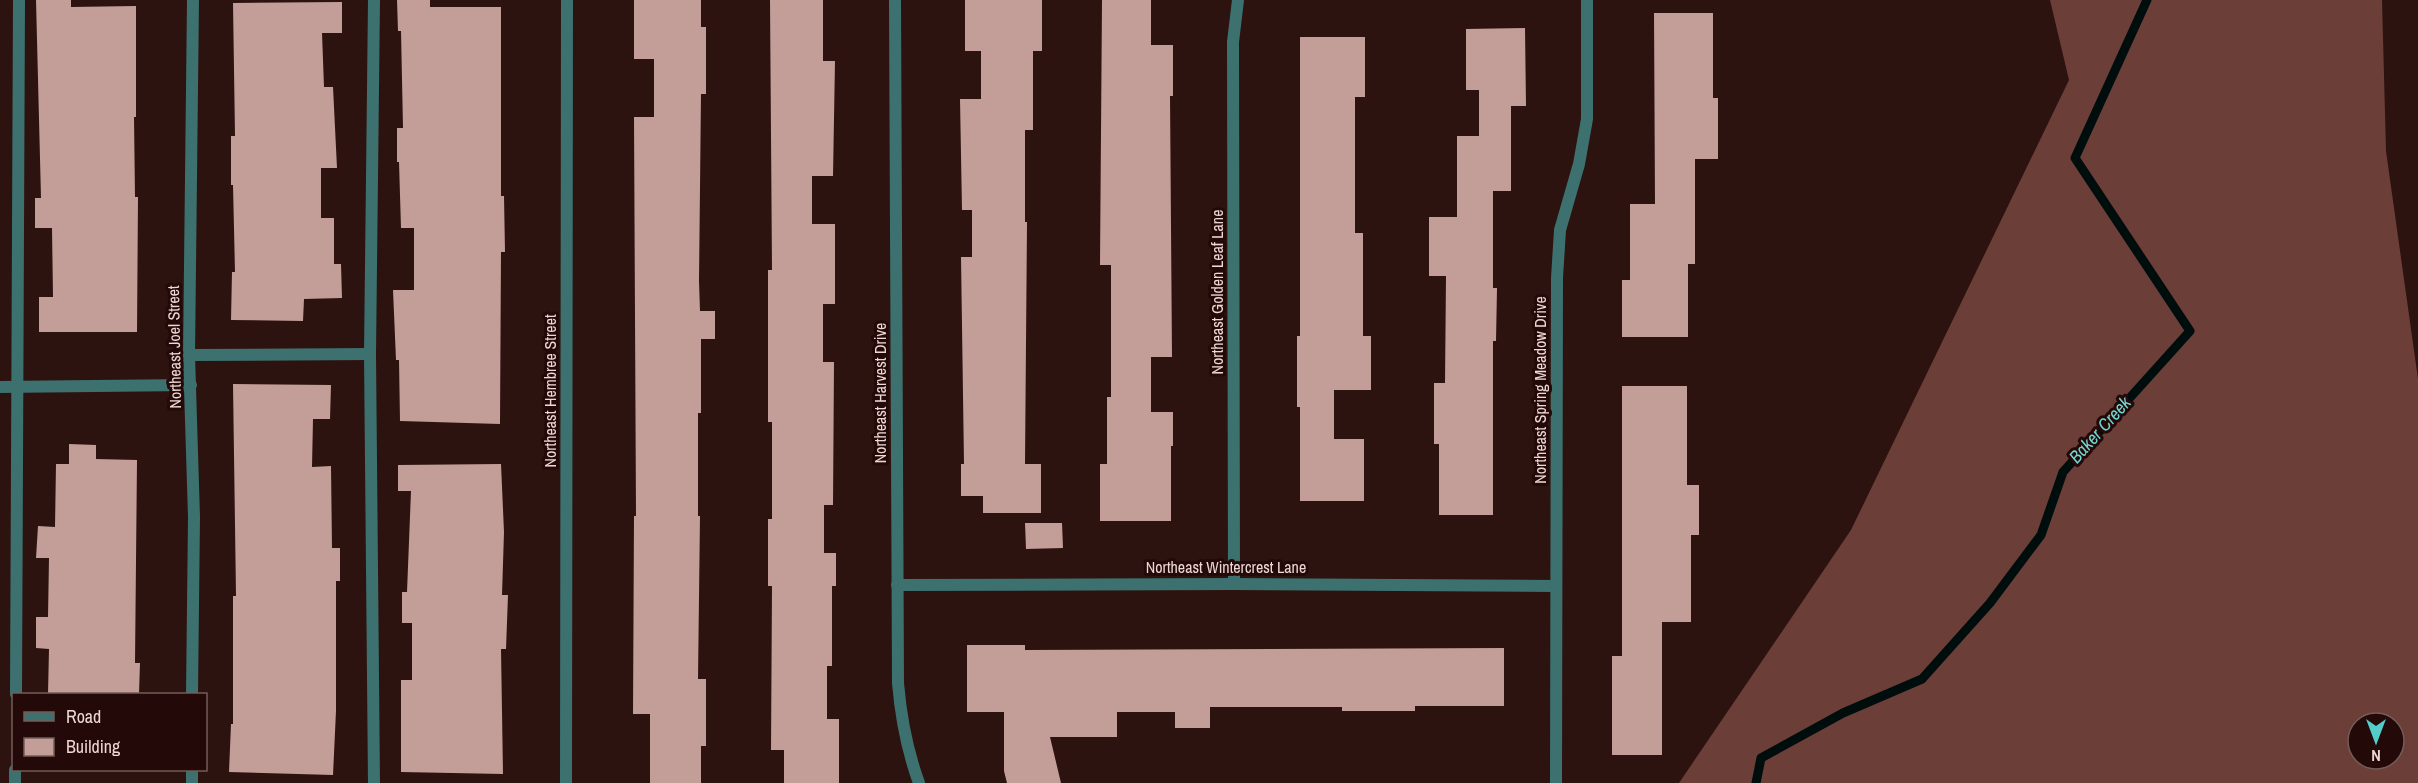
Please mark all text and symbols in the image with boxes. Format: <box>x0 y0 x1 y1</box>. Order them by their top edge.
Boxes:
street label: Northeast Golden Leaf Lane <box>1206 210 1228 374</box>
street label: Northeast Joel Street <box>162 285 186 409</box>
street label: Northeast Spring Meadow Drive <box>1529 296 1551 484</box>
street label: Northeast Hembree Street <box>539 314 561 468</box>
street label: Northeast Harvest Drive <box>869 323 891 463</box>
water label: Baker Creek <box>2063 390 2137 469</box>
street label: Northeast Wintercrest Lane <box>1146 556 1306 578</box>
legend <box>12 693 207 771</box>
text: Road <box>66 704 101 729</box>
north arrow <box>2346 711 2406 771</box>
text: Building <box>66 734 121 759</box>
text: N <box>2371 745 2381 767</box>

